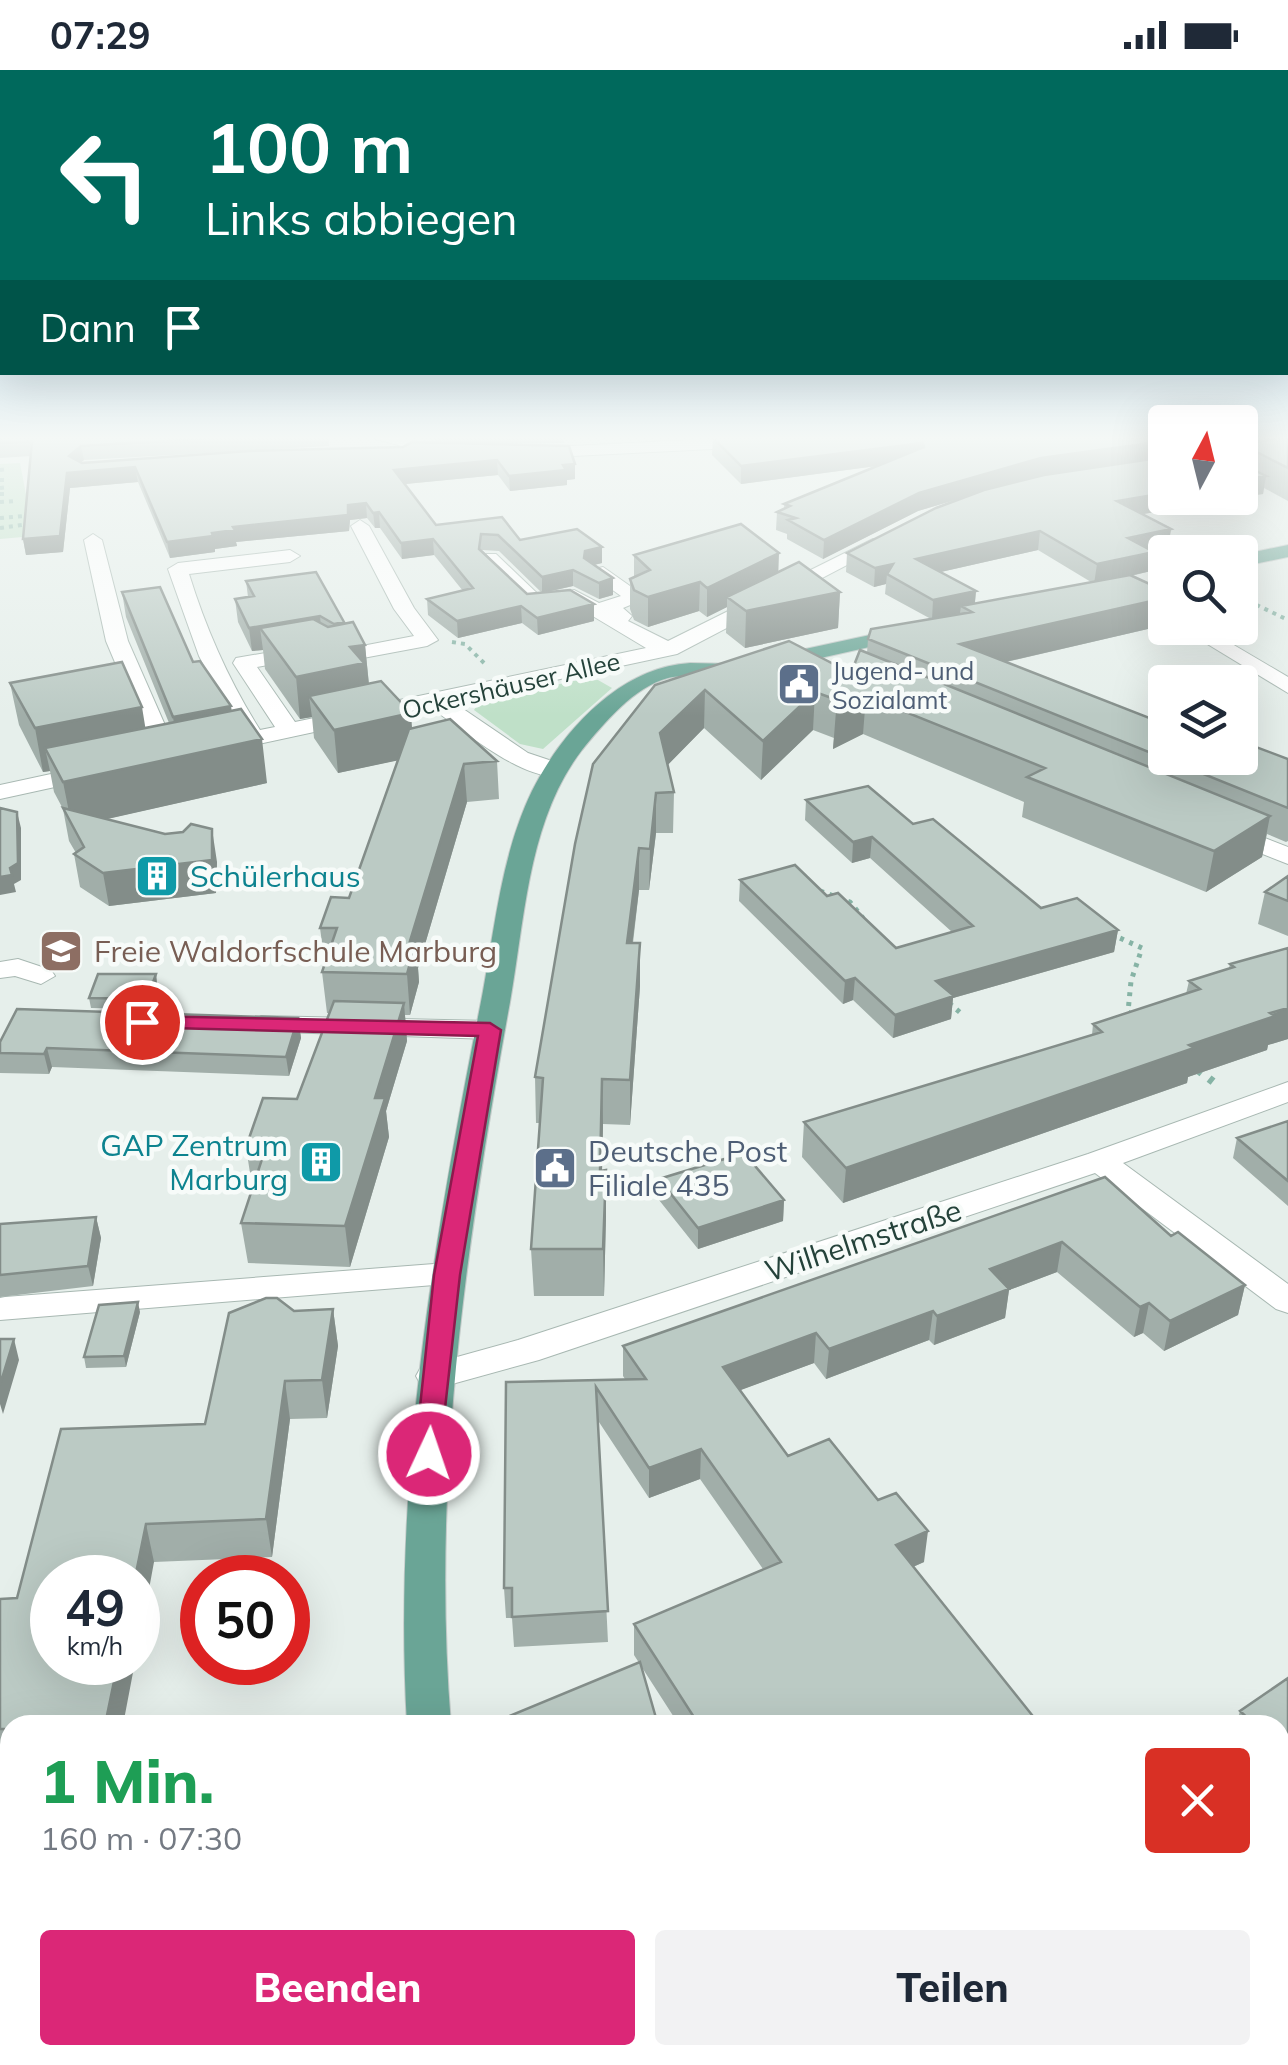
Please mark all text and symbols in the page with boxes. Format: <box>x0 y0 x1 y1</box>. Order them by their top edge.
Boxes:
text: 07:29 <box>50 11 151 59</box>
text: 100 m <box>205 103 413 191</box>
icon: left <box>40 110 170 240</box>
text: Links abbiegen <box>205 190 518 246</box>
icon: arrive <box>156 300 211 355</box>
text: Dann <box>40 304 136 352</box>
north arrow <box>1148 405 1258 515</box>
map controls <box>1148 405 1258 775</box>
button: search <box>1148 535 1258 645</box>
street label: Ockershäuser Allee <box>399 645 623 725</box>
place label: Jugend- und Sozialamt <box>832 655 974 715</box>
public building icon: Jugend- und Sozialamt <box>776 661 822 707</box>
button: layers <box>1148 665 1258 775</box>
building icon: Schülerhaus <box>134 853 180 899</box>
place label: Schülerhaus <box>190 857 361 895</box>
school or university icon: Freie Waldorfschule Marburg <box>38 928 84 974</box>
place label: Freie Waldorfschule Marburg <box>94 932 497 970</box>
pin <box>100 980 185 1065</box>
icon: arrive <box>115 995 170 1050</box>
place label: GAP Zentrum Marburg <box>100 1126 288 1198</box>
place label: Deutsche Post Filiale 435 <box>588 1132 787 1204</box>
building icon: GAP Zentrum Marburg <box>298 1139 344 1185</box>
public building icon: Deutsche Post Filiale 435 <box>532 1145 578 1191</box>
street label: Wilhelmstraße <box>760 1190 966 1290</box>
position arrow <box>377 1402 481 1506</box>
speed limit sign: 50 <box>180 1555 310 1685</box>
text: 49 <box>65 1576 125 1639</box>
text: km/h <box>67 1630 123 1661</box>
text: 1 Min. <box>40 1743 214 1818</box>
button: close <box>1145 1748 1250 1853</box>
text: 160 m · 07:30 <box>40 1818 242 1858</box>
button: Beenden <box>40 1930 635 2045</box>
button: Teilen <box>655 1930 1250 2045</box>

